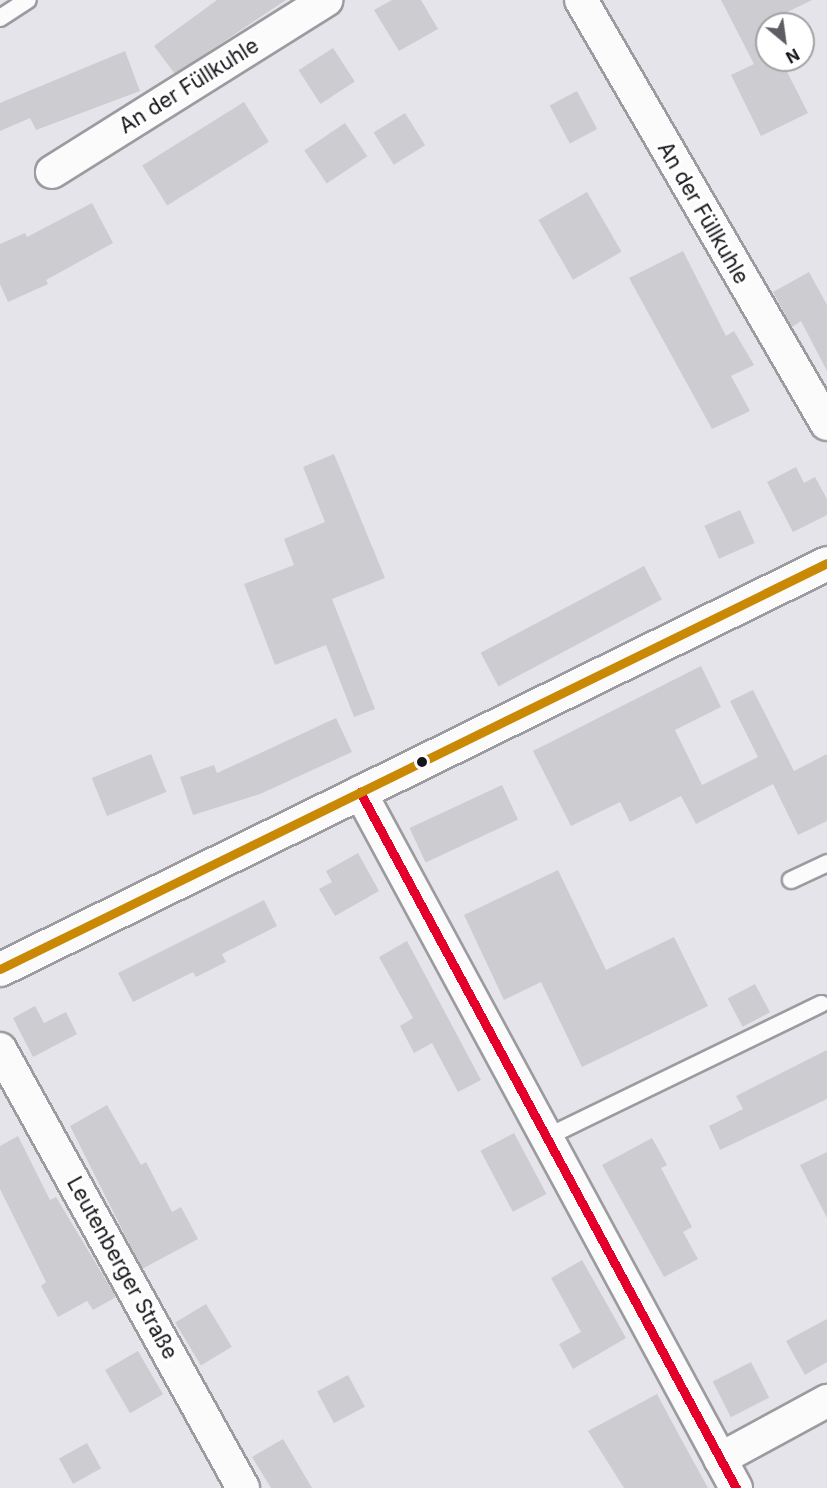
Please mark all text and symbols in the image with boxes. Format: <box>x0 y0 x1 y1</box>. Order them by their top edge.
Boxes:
north arrow <box>755 12 815 72</box>
street label: An der Füllkuhle <box>115 33 263 139</box>
text: N <box>783 44 803 68</box>
street label: An der Füllkuhle <box>652 138 754 288</box>
unlabelled marker <box>416 756 428 768</box>
street label: Leutenberger Straße <box>61 1172 183 1364</box>

